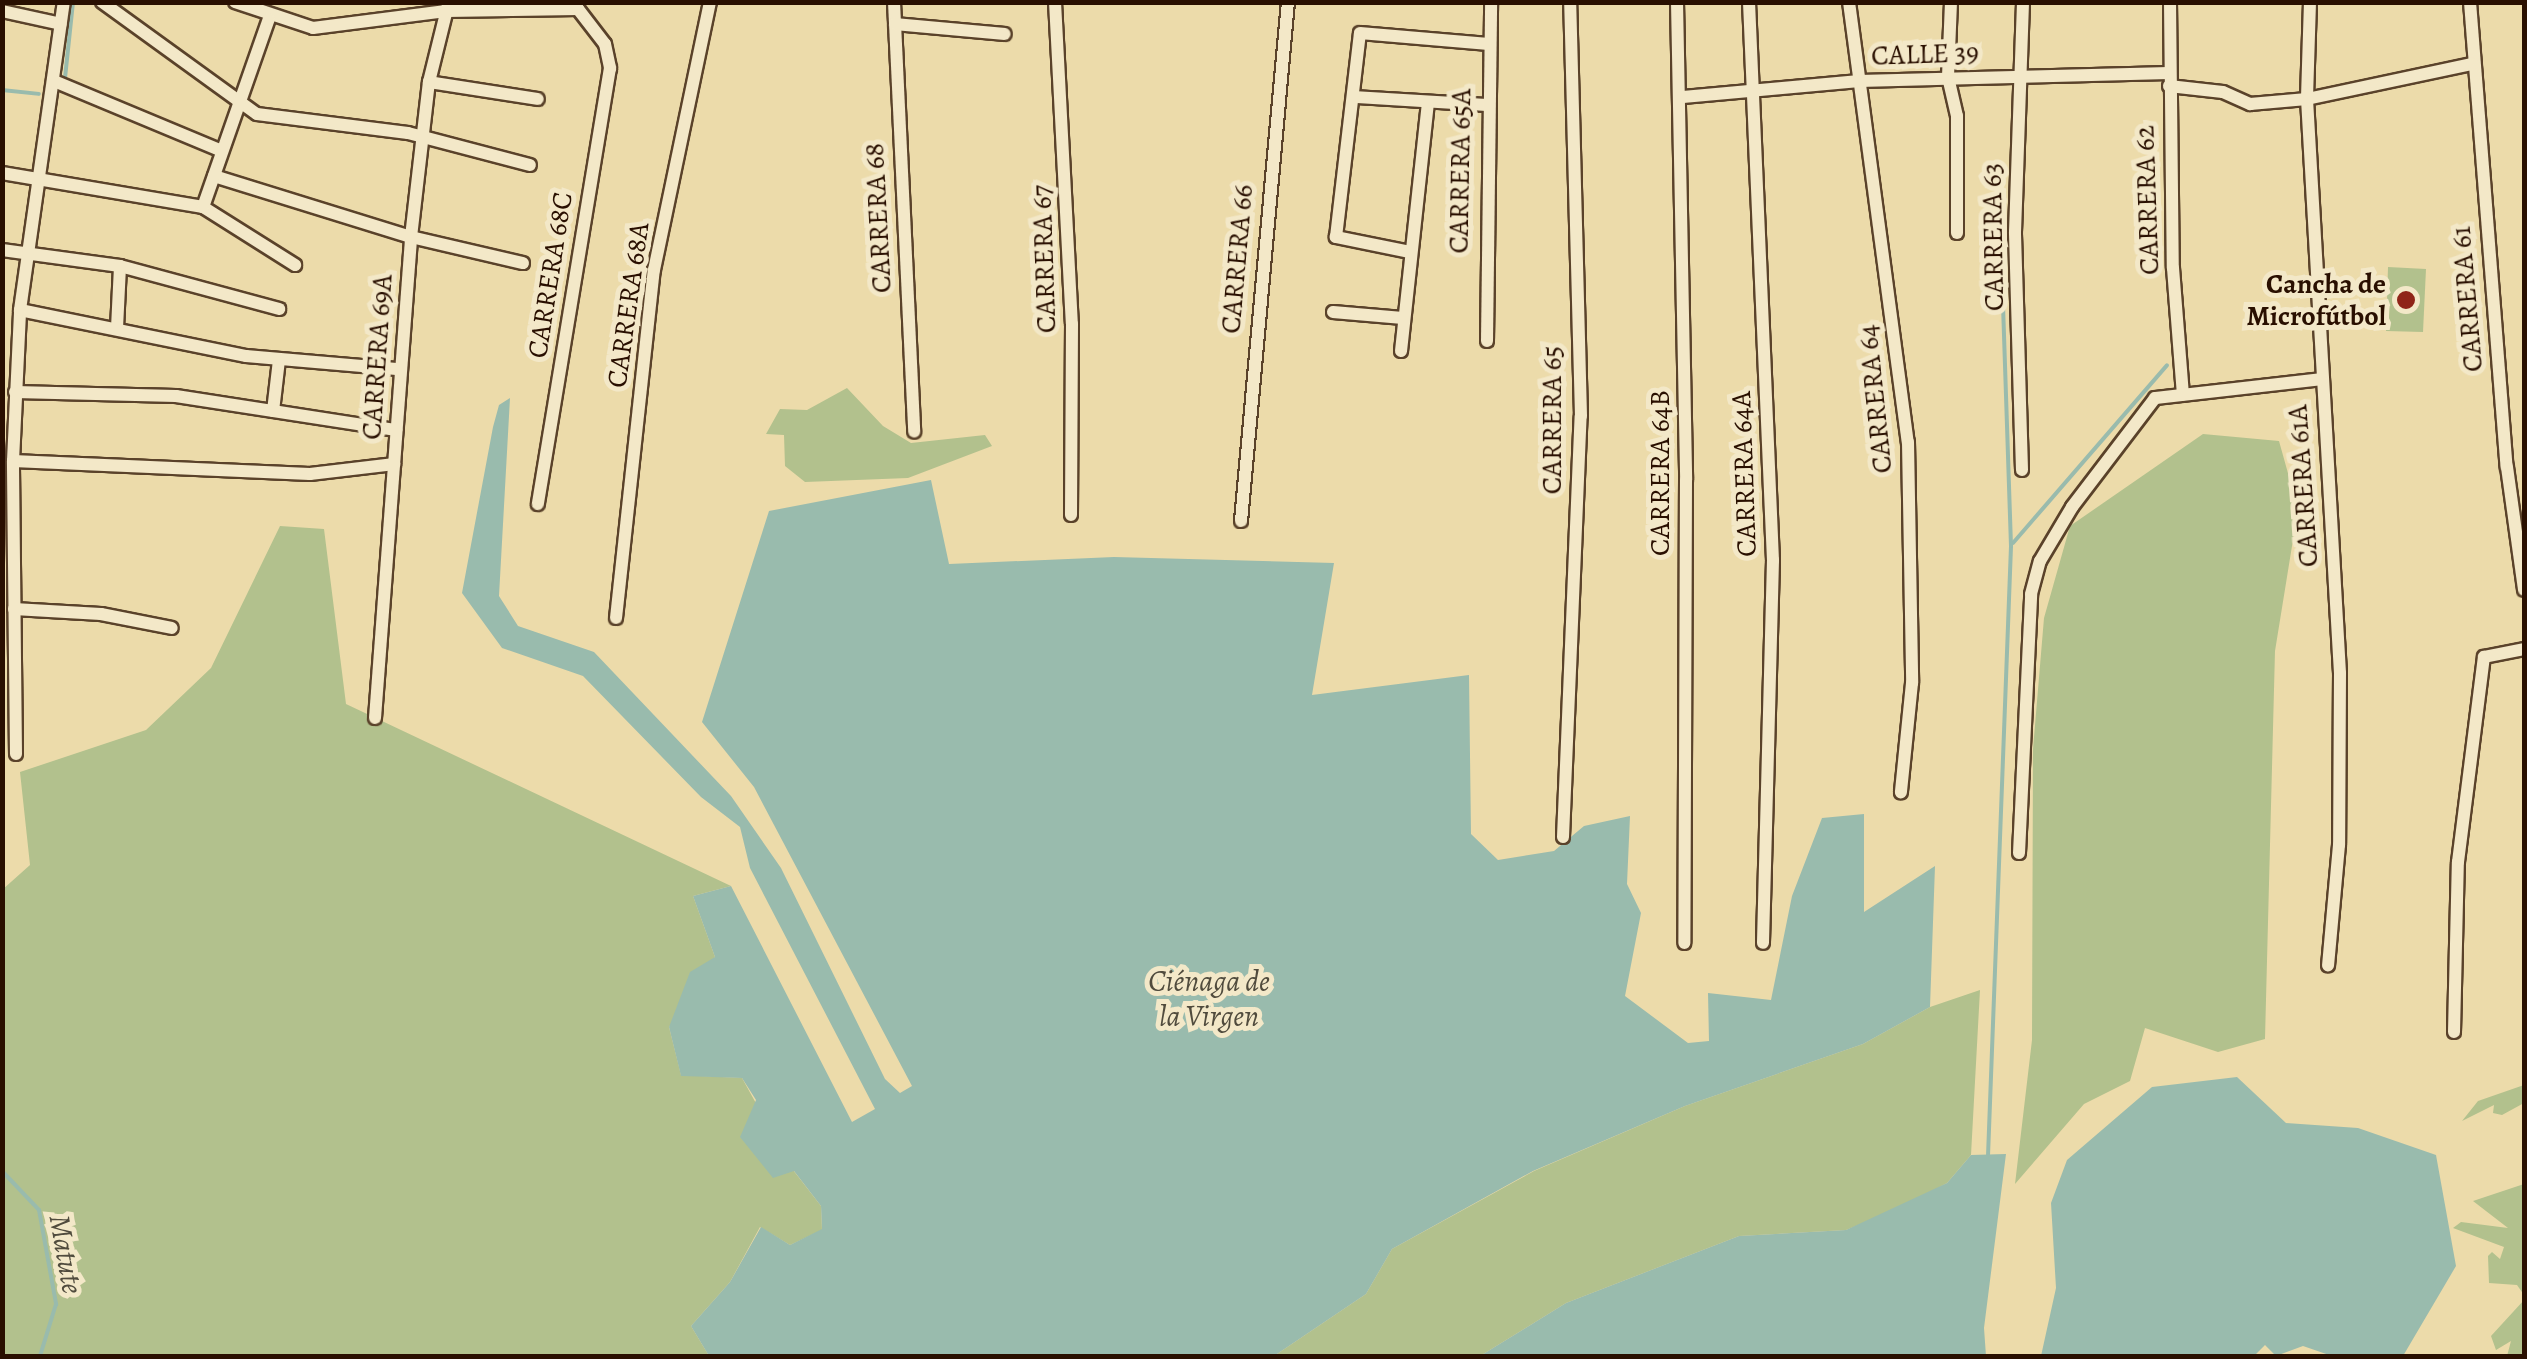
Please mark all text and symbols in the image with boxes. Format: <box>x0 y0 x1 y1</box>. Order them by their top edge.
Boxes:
street label: CALLE 39 <box>1871 35 1979 73</box>
street label: CARRERA 65A <box>1442 88 1478 254</box>
street label: CARRERA 62 <box>2128 125 2166 275</box>
street label: CARRERA 68 <box>857 142 899 294</box>
street label: CARRERA 63 <box>1975 163 2011 311</box>
street label: CARRERA 66 <box>1214 183 1260 335</box>
street label: CARRERA 67 <box>1025 184 1063 334</box>
street label: CARRERA 68C <box>520 190 580 360</box>
street label: CARRERA 68A <box>600 220 656 390</box>
street label: CARRERA 61 <box>2444 225 2490 373</box>
place label: Cancha de Microfútbol <box>2246 267 2386 333</box>
street label: CARRERA 69A <box>354 273 400 441</box>
marker: Cancha de Microfútbol <box>2395 289 2417 311</box>
street label: CARRERA 64 <box>1850 323 1900 475</box>
street label: CARRERA 65 <box>1535 346 1569 494</box>
street label: CARRERA 64B <box>1643 390 1677 556</box>
street label: CARRERA 64A <box>1724 391 1764 557</box>
street label: CARRERA 61A <box>2281 404 2325 568</box>
water label: Ciénaga de la Virgen <box>1148 963 1270 1034</box>
water label: Matute <box>41 1212 91 1296</box>

